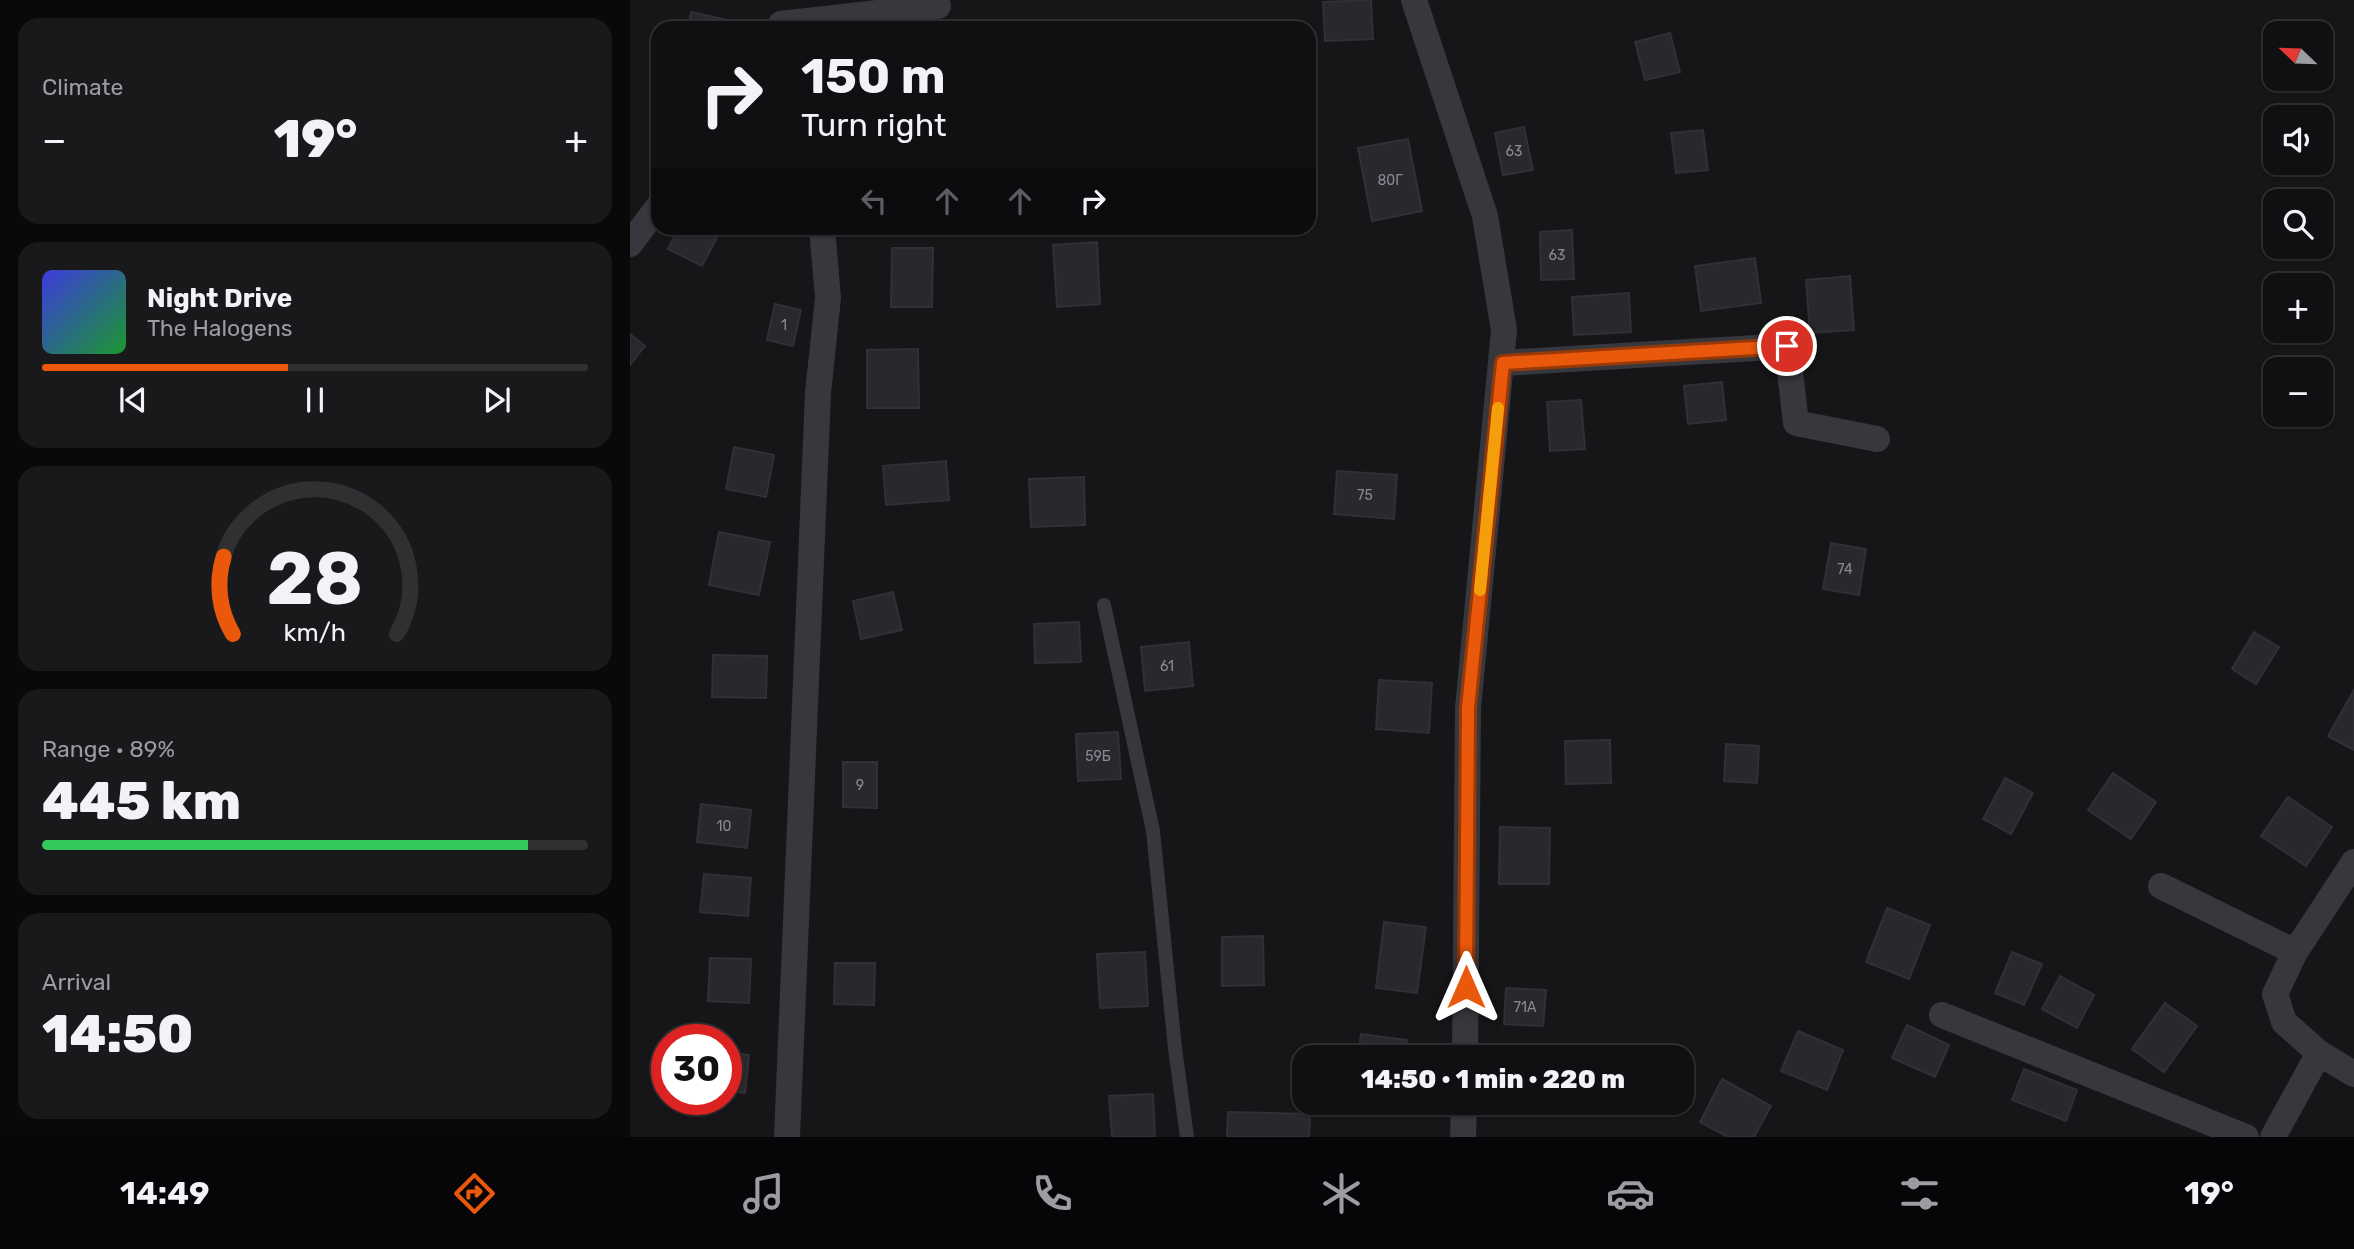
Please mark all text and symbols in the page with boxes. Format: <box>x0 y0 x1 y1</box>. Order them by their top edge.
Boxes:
north arrow <box>2263 21 2333 91</box>
map controls <box>2263 21 2333 427</box>
text: 150 m <box>801 47 946 105</box>
icon: right <box>686 49 777 140</box>
text: Climate <box>42 73 123 101</box>
button: sound <box>2263 105 2333 175</box>
text: Turn right <box>801 106 946 144</box>
text: 19° <box>274 108 357 170</box>
text: − <box>42 117 67 163</box>
text: + <box>564 117 588 163</box>
house number: 63 <box>1506 143 1522 160</box>
house number: 80Г <box>1377 172 1403 189</box>
icon: left <box>855 182 893 220</box>
icon: ahead <box>928 182 966 220</box>
icon: ahead <box>1001 182 1039 220</box>
icon: right <box>1074 182 1112 220</box>
button: search <box>2263 189 2333 259</box>
house number: 63 <box>1549 247 1565 264</box>
button: + <box>2263 273 2333 343</box>
text: Night Drive <box>147 283 292 314</box>
text: The Halogens <box>147 314 293 342</box>
pin <box>1757 316 1817 376</box>
house number: 1 <box>781 317 787 334</box>
icon: arrive <box>1768 327 1806 365</box>
button: − <box>2263 357 2333 427</box>
icon: previous <box>114 381 152 419</box>
icon: pause <box>296 381 334 419</box>
icon: next <box>478 381 516 419</box>
house number: 75 <box>1357 487 1373 504</box>
text: 28 <box>267 537 363 623</box>
house number: 74 <box>1837 561 1853 578</box>
text: km/h <box>284 618 346 647</box>
house number: 61 <box>1160 658 1174 675</box>
text: Range · 89% <box>42 735 175 763</box>
house number: 59Б <box>1085 748 1111 765</box>
text: 445 km <box>42 770 241 832</box>
house number: 9 <box>856 777 864 794</box>
house number: 10 <box>717 818 732 835</box>
position arrow <box>1429 950 1503 1024</box>
text: Arrival <box>42 968 111 996</box>
house number: 71А <box>1514 999 1537 1016</box>
text: 14:50 <box>42 1003 193 1065</box>
speed limit sign: 30 <box>651 1024 742 1115</box>
text: 14:50 · 1 min · 220 m <box>1361 1064 1625 1095</box>
icon: directions <box>450 1169 499 1218</box>
icon: music <box>739 1169 788 1218</box>
icon: phone <box>1028 1169 1077 1218</box>
icon: climate <box>1317 1169 1366 1218</box>
icon: car <box>1606 1169 1655 1218</box>
icon: filters <box>1895 1169 1944 1218</box>
text: 14:49 <box>120 1174 209 1212</box>
text: 19° <box>2184 1174 2234 1212</box>

